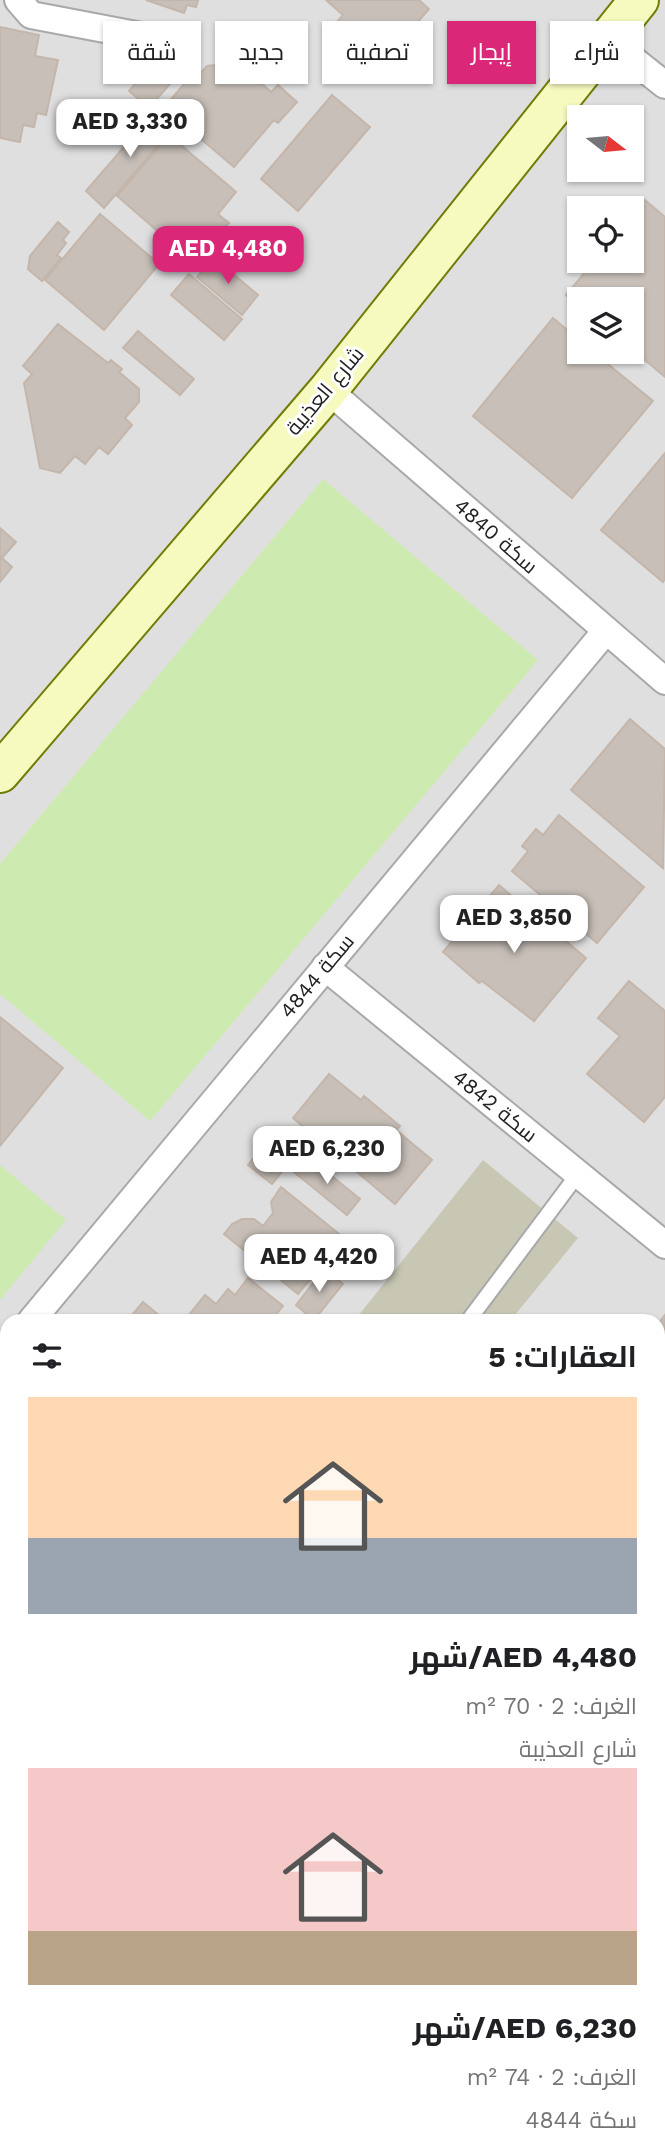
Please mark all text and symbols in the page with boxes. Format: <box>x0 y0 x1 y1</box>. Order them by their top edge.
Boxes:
chip: شقة <box>103 21 201 84</box>
chip: جديد <box>215 21 308 84</box>
chip: تصفية <box>322 21 433 84</box>
chip: إيجار <box>447 21 536 84</box>
chip: شراء <box>550 21 644 84</box>
pin: AED 3,330 <box>50 100 210 159</box>
north arrow <box>567 105 644 182</box>
map controls <box>567 105 644 364</box>
text: AED 3,330 <box>72 108 188 135</box>
button: locate <box>567 196 644 273</box>
pin: AED 4,480 <box>148 226 308 286</box>
text: AED 4,480 <box>169 235 287 262</box>
button: layers <box>567 287 644 364</box>
street label: شارع العذيبة <box>280 341 370 441</box>
street label: سكة 4840 <box>450 493 543 579</box>
pin: AED 3,850 <box>434 895 594 955</box>
text: AED 3,850 <box>456 904 572 931</box>
street label: سكة 4844 <box>274 929 359 1023</box>
street label: سكة 4842 <box>448 1064 543 1147</box>
pin: AED 6,230 <box>247 1126 407 1186</box>
text: AED 6,230 <box>269 1135 385 1162</box>
pin: AED 4,420 <box>239 1234 399 1294</box>
text: AED 4,420 <box>260 1243 378 1270</box>
icon: filters <box>28 1337 66 1375</box>
text: العقارات: 5 <box>488 1339 637 1374</box>
icon: home <box>270 1443 396 1569</box>
text: AED 4,480/شهر <box>410 1639 637 1674</box>
text: الغرف: 2 · 70 m² <box>465 1693 637 1720</box>
text: شارع العذيبة <box>519 1736 637 1763</box>
icon: home <box>270 1814 396 1940</box>
text: AED 6,230/شهر <box>413 2010 637 2045</box>
text: الغرف: 2 · 74 m² <box>467 2064 637 2091</box>
text: سكة 4844 <box>525 2107 637 2134</box>

